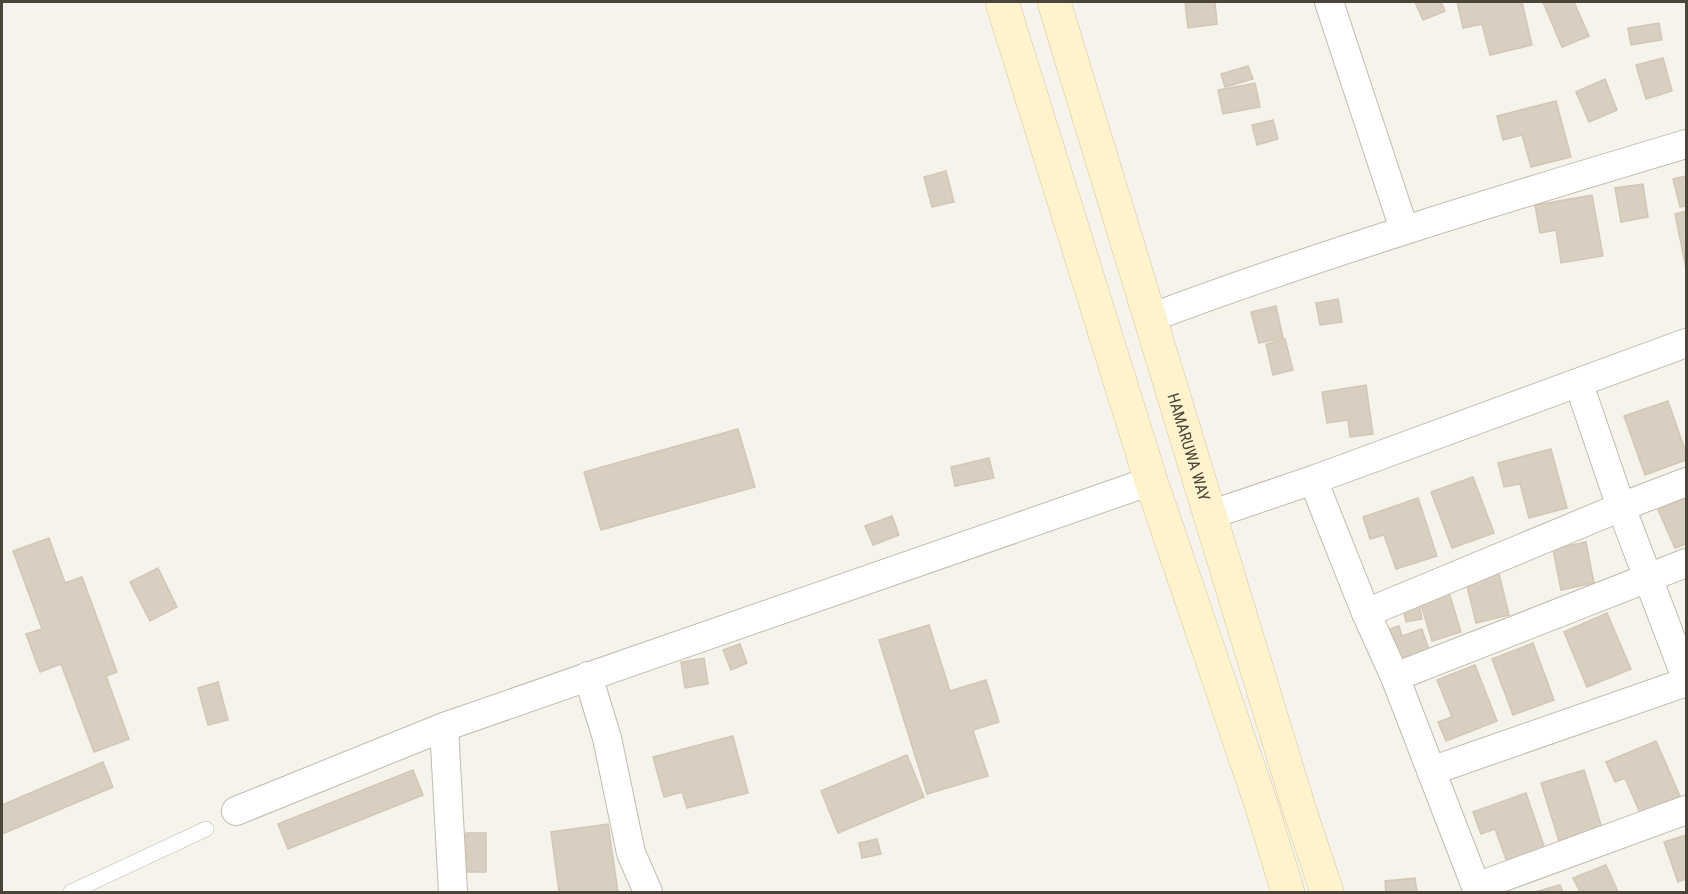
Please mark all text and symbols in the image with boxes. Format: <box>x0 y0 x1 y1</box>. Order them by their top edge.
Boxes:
street label: HAMARUWA WAY <box>1164 391 1215 504</box>

